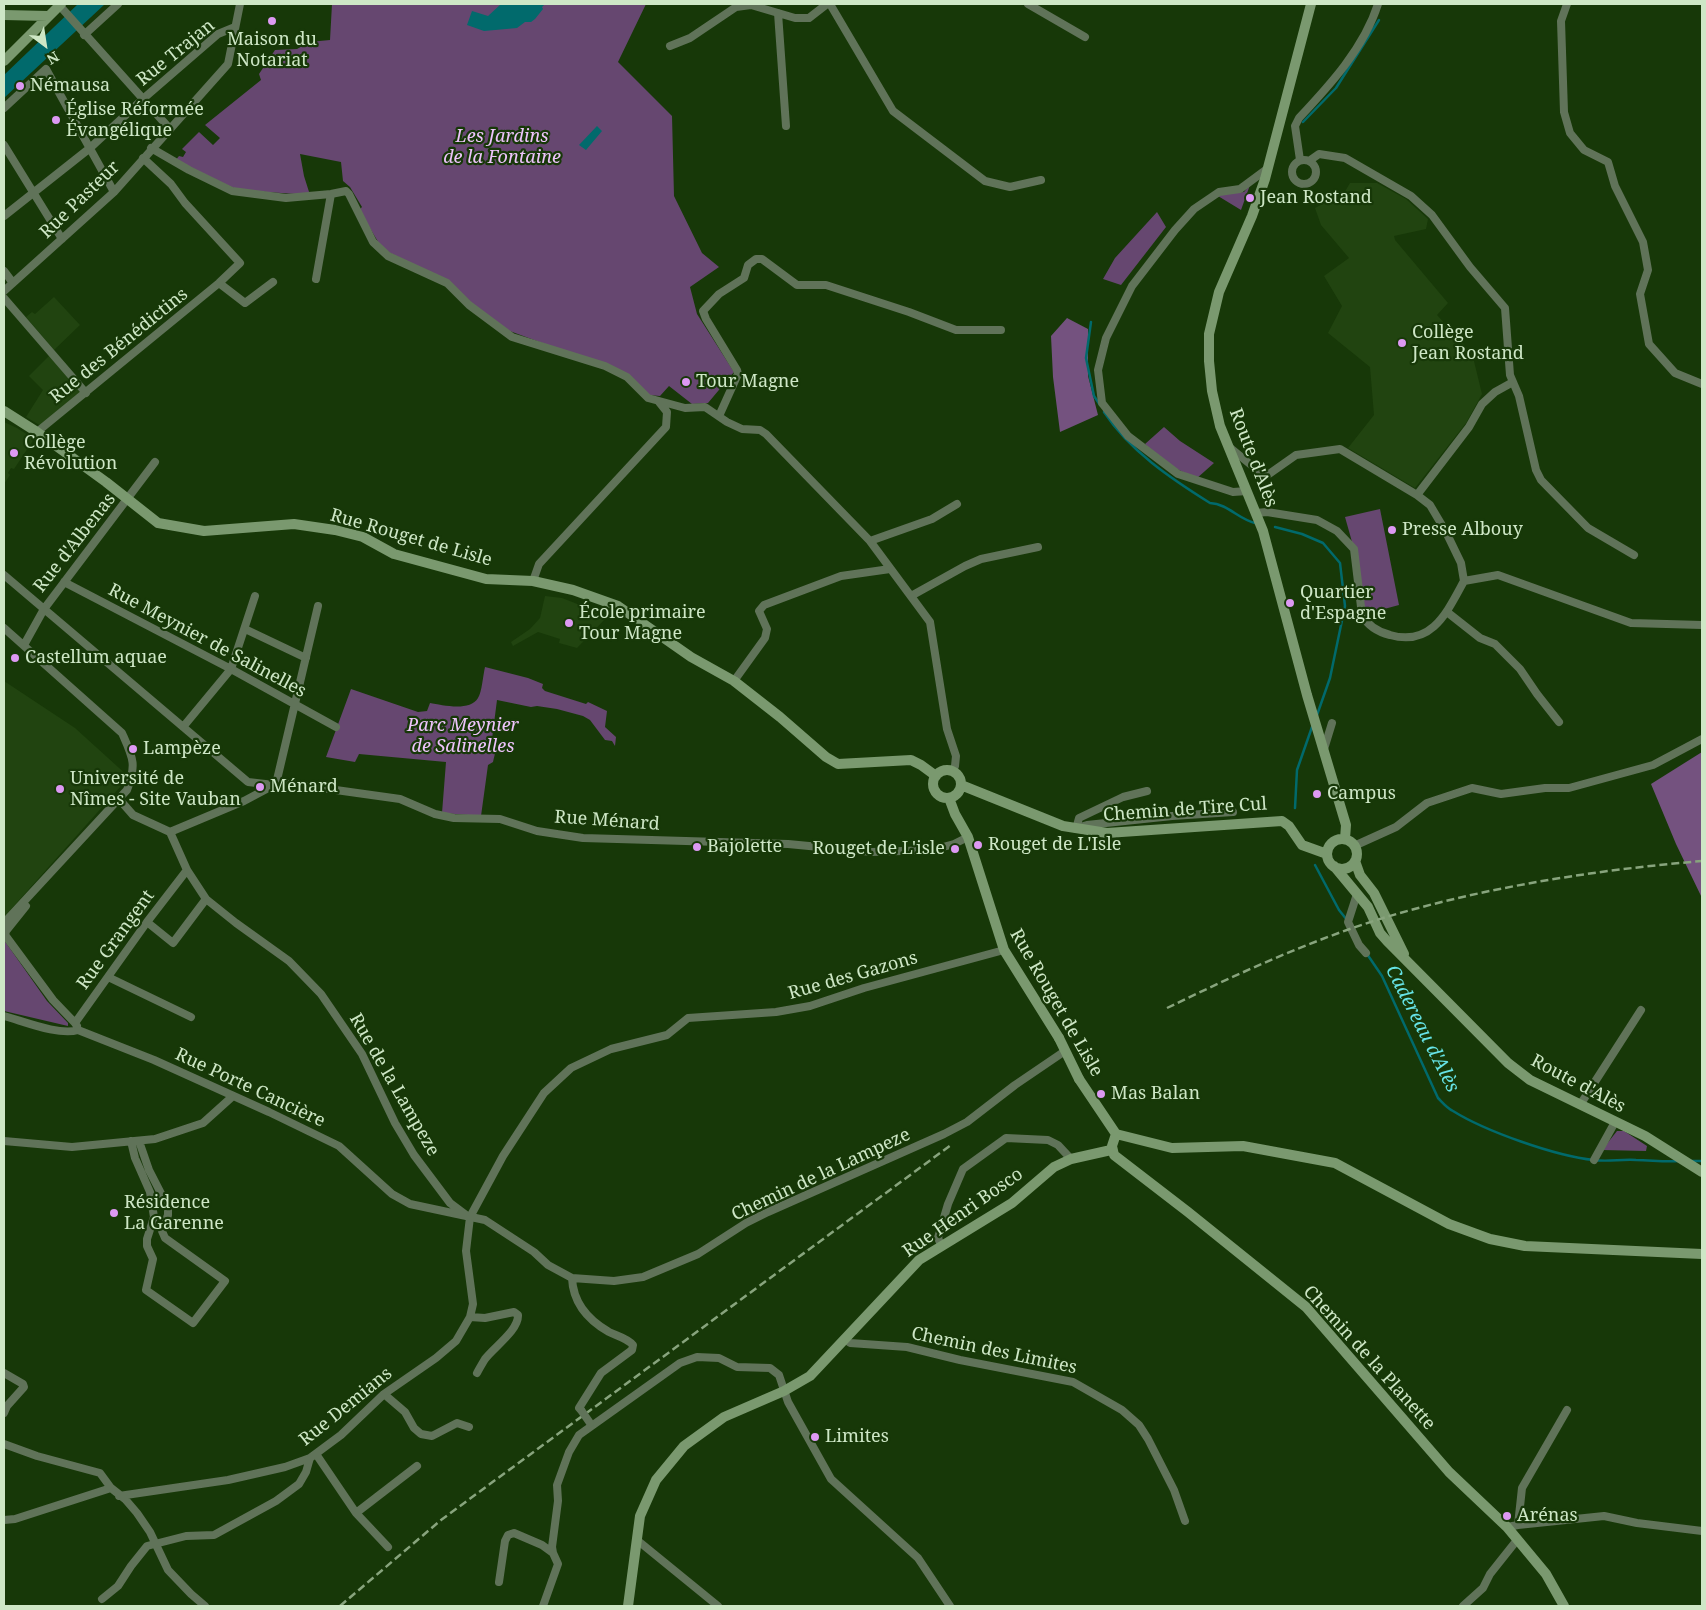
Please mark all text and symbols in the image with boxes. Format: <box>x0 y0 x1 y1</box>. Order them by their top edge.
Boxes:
street label: Rue Trajan <box>133 15 219 91</box>
marker: Maison du Notariat <box>266 15 278 27</box>
north arrow <box>20 20 70 70</box>
place label: Maison du Notariat <box>227 29 317 72</box>
text: N <box>43 47 63 69</box>
place label: Némausa <box>30 75 110 97</box>
marker: Némausa <box>14 80 26 92</box>
place label: Église Réformée Évangélique <box>66 99 204 142</box>
marker: Église Réformée Évangélique <box>50 114 62 126</box>
park label: Les Jardins de la Fontaine <box>443 126 561 168</box>
street label: Rue Pasteur <box>36 157 124 243</box>
place label: Jean Rostand <box>1260 187 1372 209</box>
marker: Jean Rostand <box>1244 192 1256 204</box>
street label: Rue des Bénédictins <box>46 284 192 408</box>
place label: Collège Jean Rostand <box>1412 322 1524 364</box>
marker: Collège Jean Rostand <box>1396 337 1408 349</box>
place label: Tour Magne <box>696 371 799 393</box>
marker: Tour Magne <box>680 376 692 388</box>
street label: Route d'Alès <box>1224 406 1282 510</box>
place label: Collège Révolution <box>24 432 117 474</box>
marker: Collège Révolution <box>8 447 20 459</box>
street label: Rue d'Albenas <box>30 489 120 597</box>
street label: Rue Rouget de Lisle <box>328 505 494 571</box>
place label: Presse Albouy <box>1402 519 1523 541</box>
marker: Presse Albouy <box>1386 524 1398 536</box>
street label: Rue Meynier de Salinelles <box>104 580 310 702</box>
place label: Quartier d'Espagne <box>1300 582 1386 624</box>
marker: Quartier d'Espagne <box>1284 597 1296 609</box>
place label: École primaire Tour Magne <box>579 602 706 644</box>
marker: École primaire Tour Magne <box>563 617 575 629</box>
place label: Castellum aquae <box>25 647 167 669</box>
marker: Castellum aquae <box>9 652 21 664</box>
park label: Parc Meynier de Salinelles <box>407 715 519 758</box>
place label: Lampèze <box>143 738 221 760</box>
marker: Lampèze <box>127 743 139 755</box>
place label: Université de Nîmes - Site Vauban <box>70 768 241 811</box>
place label: Ménard <box>270 776 338 798</box>
marker: Ménard <box>254 781 266 793</box>
marker: Université de Nîmes - Site Vauban <box>54 783 66 795</box>
place label: Campus <box>1327 783 1396 805</box>
marker: Campus <box>1311 788 1323 800</box>
street label: Chemin de Tire Cul <box>1102 794 1268 826</box>
street label: Rue Ménard <box>554 807 660 835</box>
place label: Rouget de L'Isle <box>988 834 1121 856</box>
place label: Bajolette <box>707 836 782 858</box>
place label: Rouget de L'isle <box>813 838 945 860</box>
marker: Rouget de L'Isle <box>972 839 984 851</box>
marker: Bajolette <box>691 841 703 853</box>
marker: Rouget de L'isle <box>949 843 961 855</box>
street label: Rue Grangent <box>73 886 159 994</box>
street label: Rue Rouget de Lisle <box>1005 925 1107 1081</box>
street label: Rue des Gazons <box>786 947 920 1005</box>
water label: Cadereau d'Alès <box>1380 962 1464 1096</box>
street label: Rue de la Lampeze <box>344 1010 444 1160</box>
street label: Rue Porte Cancière <box>172 1044 328 1132</box>
street label: Route d'Alès <box>1527 1050 1629 1118</box>
place label: Mas Balan <box>1111 1083 1200 1105</box>
marker: Mas Balan <box>1095 1088 1107 1100</box>
street label: Chemin de la Lampeze <box>728 1124 914 1226</box>
street label: Rue Henri Bosco <box>899 1164 1027 1262</box>
place label: Résidence La Garenne <box>124 1192 224 1234</box>
marker: Résidence La Garenne <box>108 1207 120 1219</box>
street label: Chemin de la Planette <box>1298 1281 1440 1435</box>
street label: Chemin des Limites <box>909 1323 1079 1379</box>
street label: Rue Demians <box>295 1363 397 1451</box>
place label: Limites <box>825 1426 889 1448</box>
marker: Limites <box>809 1431 821 1443</box>
place label: Arénas <box>1517 1505 1578 1527</box>
marker: Arénas <box>1501 1510 1513 1522</box>

